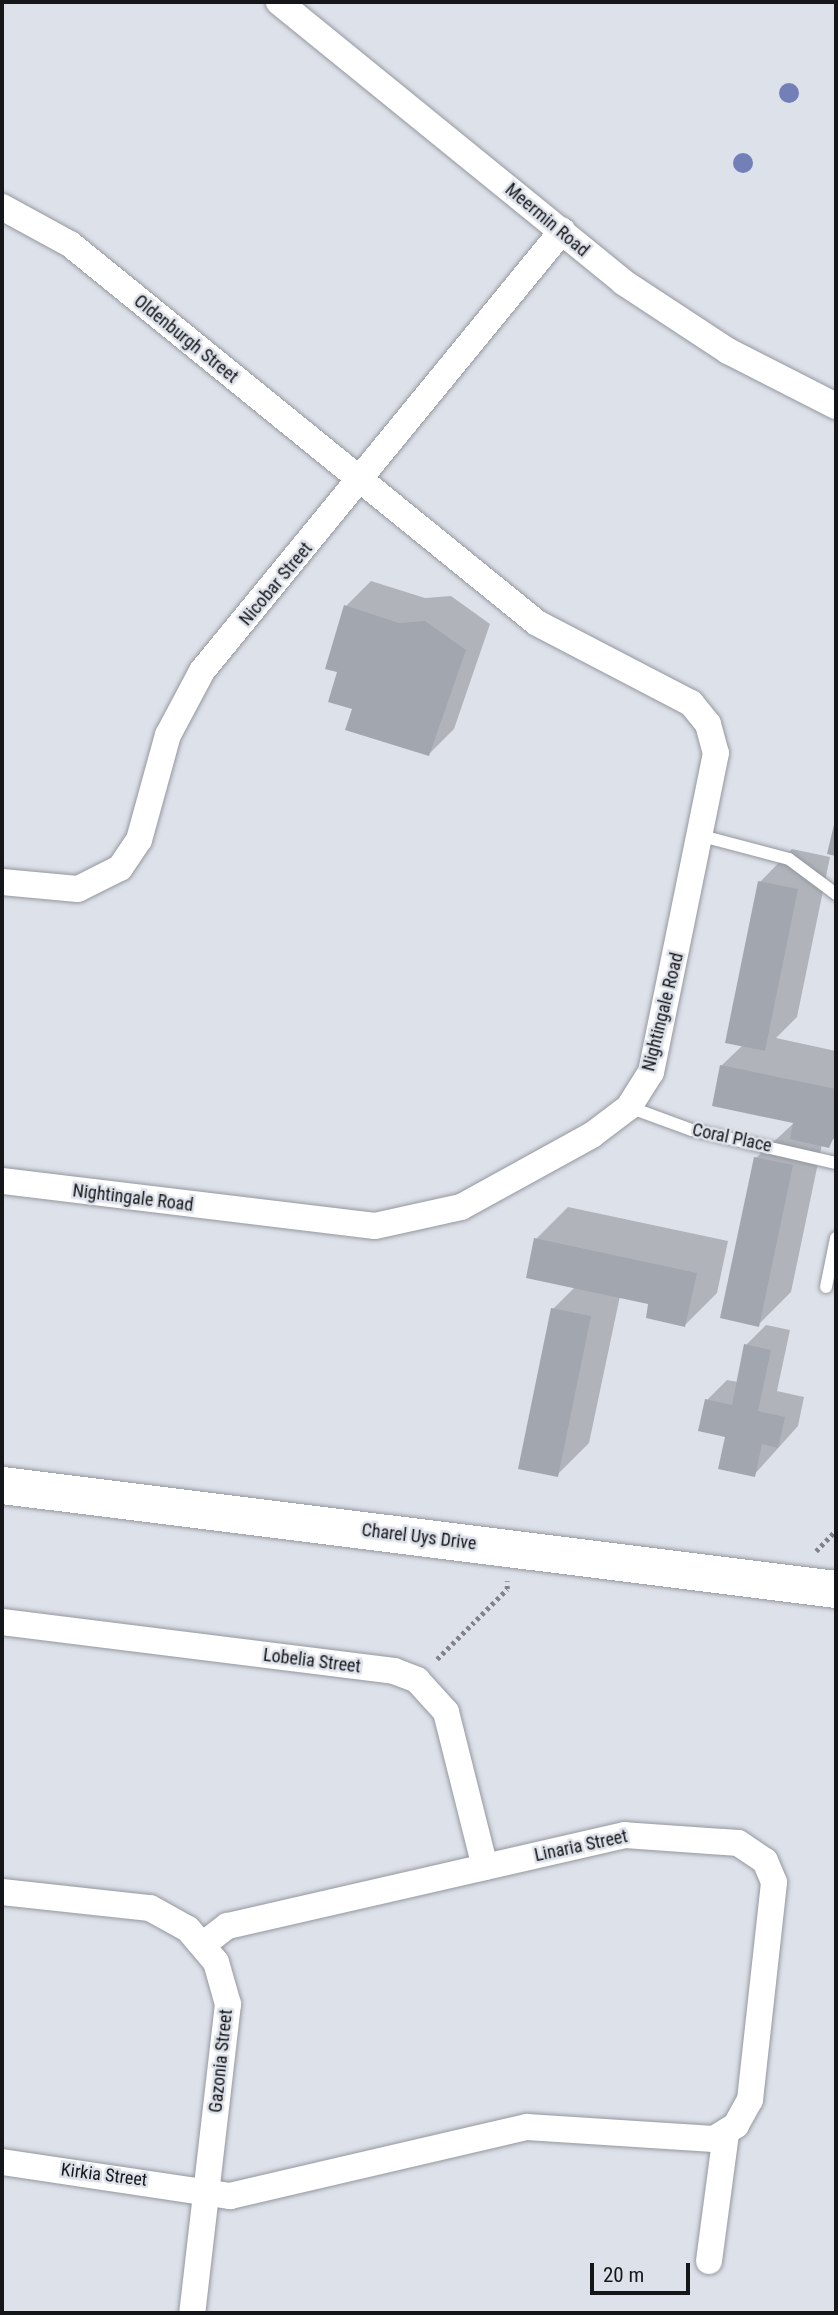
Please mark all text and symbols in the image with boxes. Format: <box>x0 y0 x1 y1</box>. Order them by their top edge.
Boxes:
street label: Meermin Road <box>501 179 593 261</box>
street label: Oldenburgh Street <box>130 290 242 388</box>
street label: Nicobar Street <box>235 538 317 630</box>
street label: Nightingale Road <box>638 951 688 1073</box>
street label: Coral Place <box>690 1119 774 1157</box>
street label: Nightingale Road <box>71 1180 195 1216</box>
street label: Charel Uys Drive <box>360 1519 478 1555</box>
street label: Lobelia Street <box>262 1644 362 1678</box>
street label: Linaria Street <box>532 1826 630 1866</box>
street label: Gazonia Street <box>205 2008 237 2114</box>
street label: Kirkia Street <box>60 2159 148 2191</box>
scale bar <box>593 2248 693 2292</box>
text: 20 m <box>603 2263 644 2287</box>

